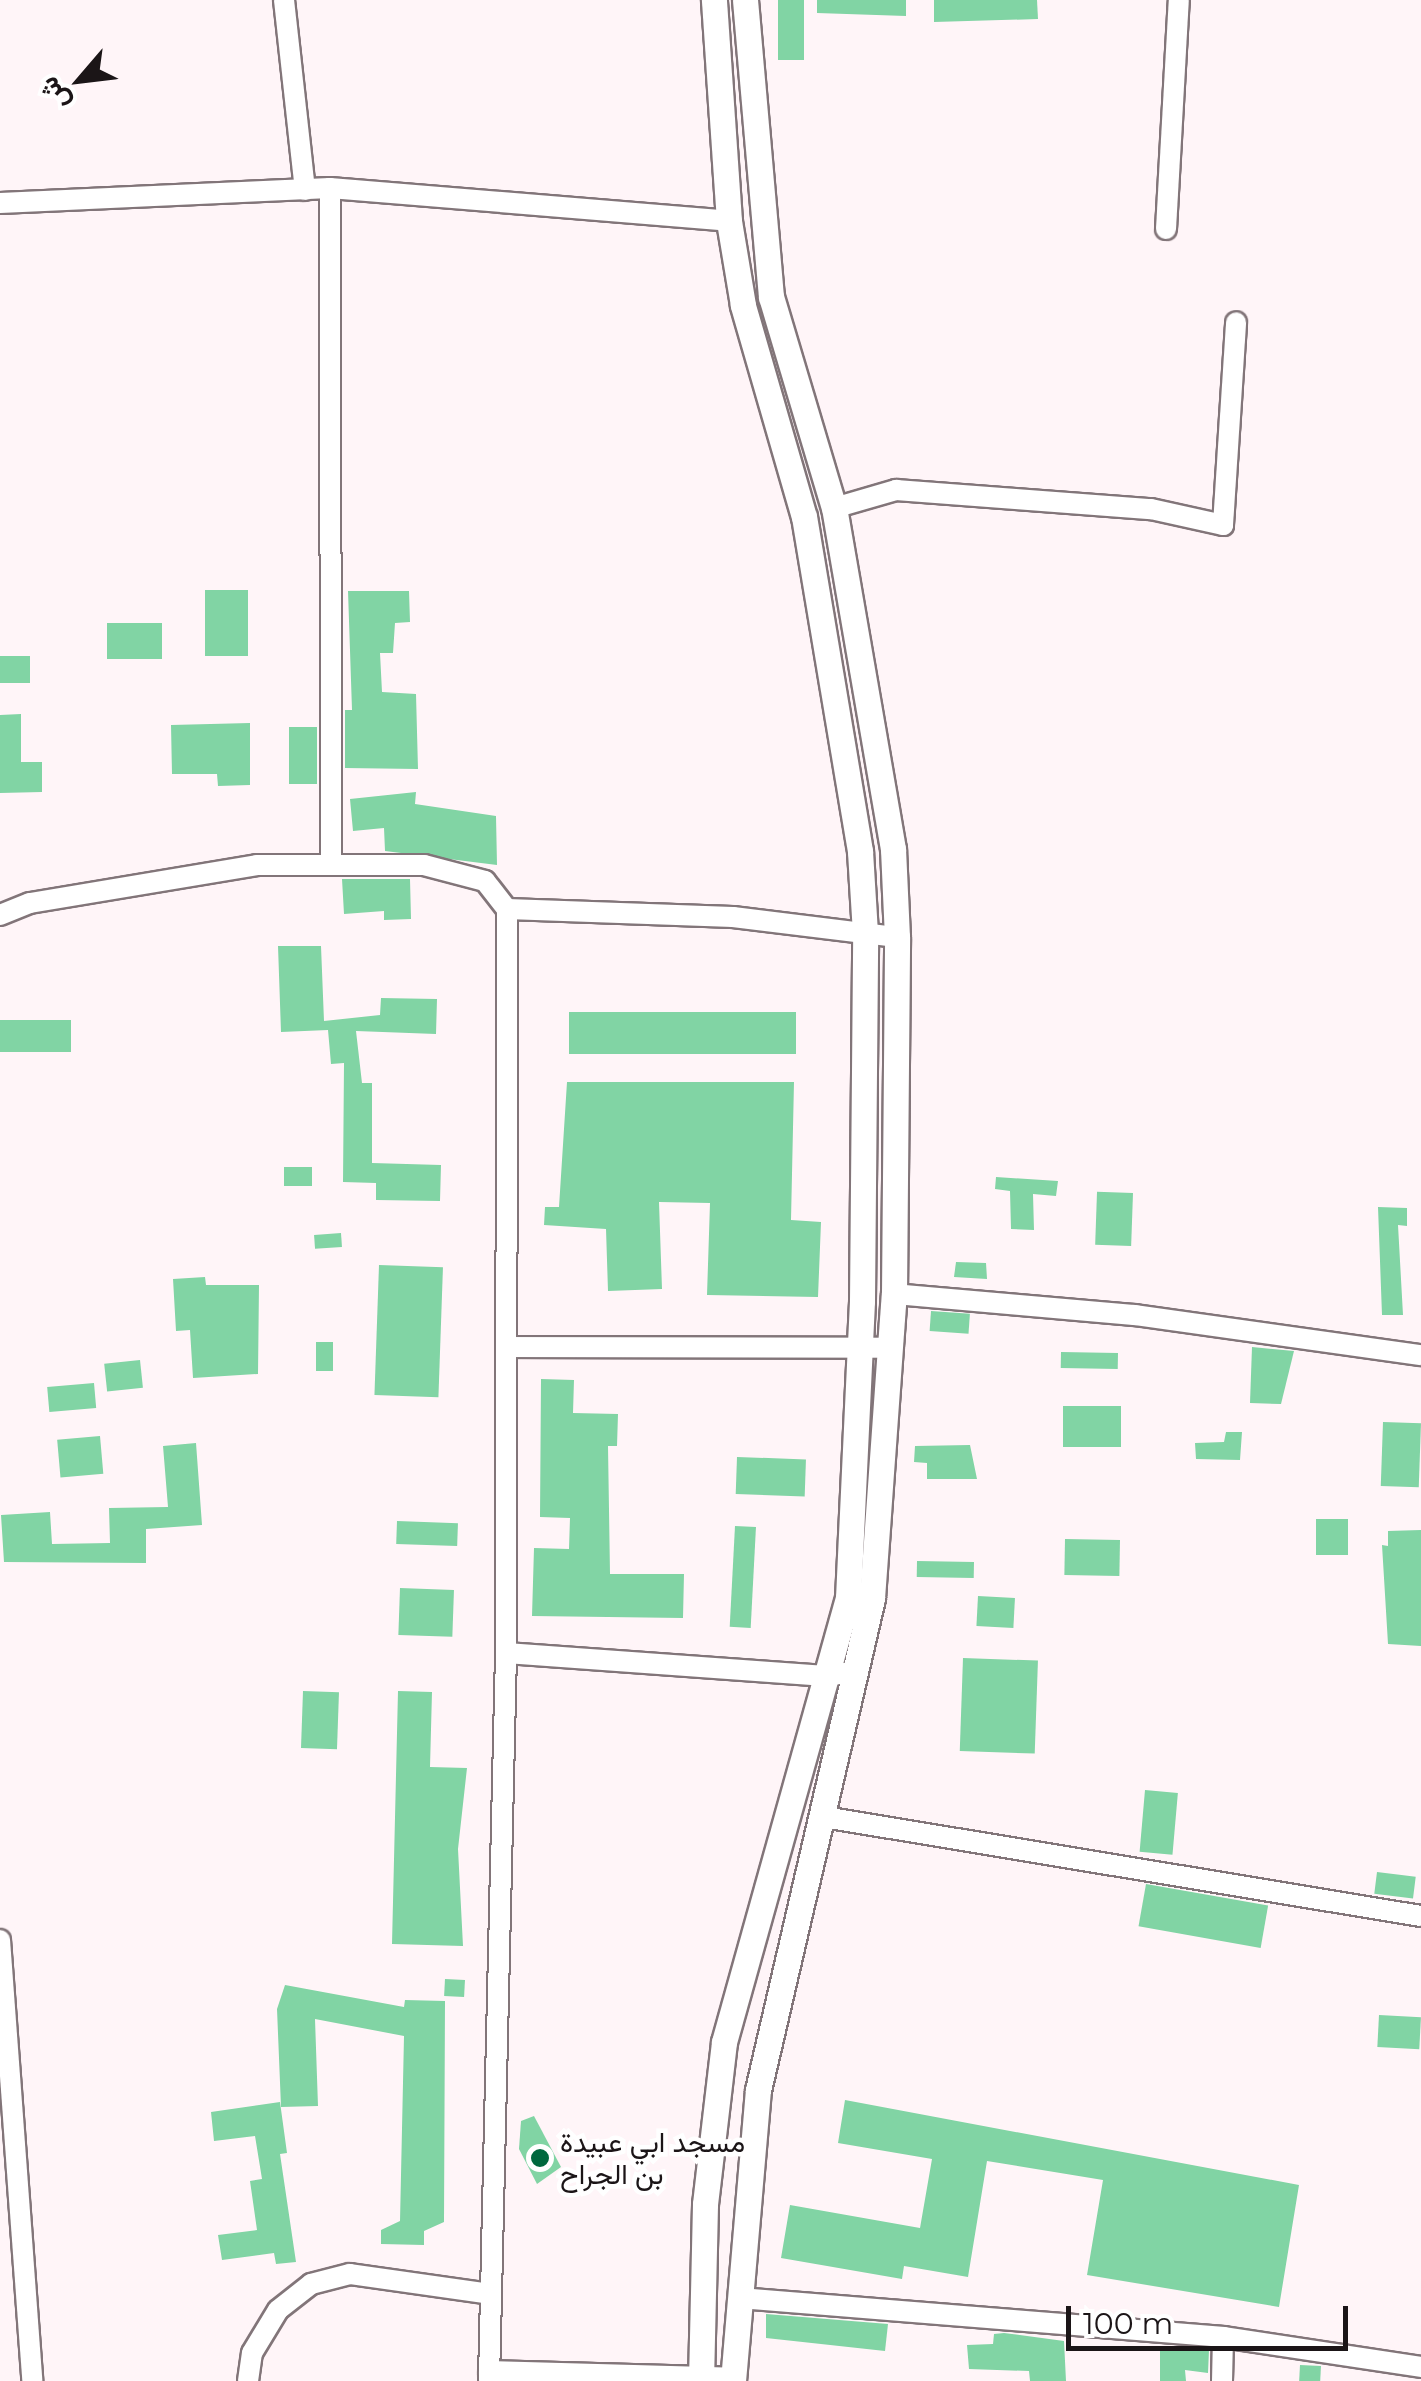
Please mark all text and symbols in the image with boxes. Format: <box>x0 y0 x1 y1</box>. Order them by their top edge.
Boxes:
north arrow <box>30 30 130 130</box>
text: ش <box>31 71 76 117</box>
place label: مسجد ابي عبيدة بن الجراح <box>560 2125 745 2191</box>
marker: مسجد ابي عبيدة بن الجراح <box>529 2147 551 2169</box>
scale bar <box>1071 2286 1354 2348</box>
text: 100 m <box>1083 2305 1173 2342</box>

